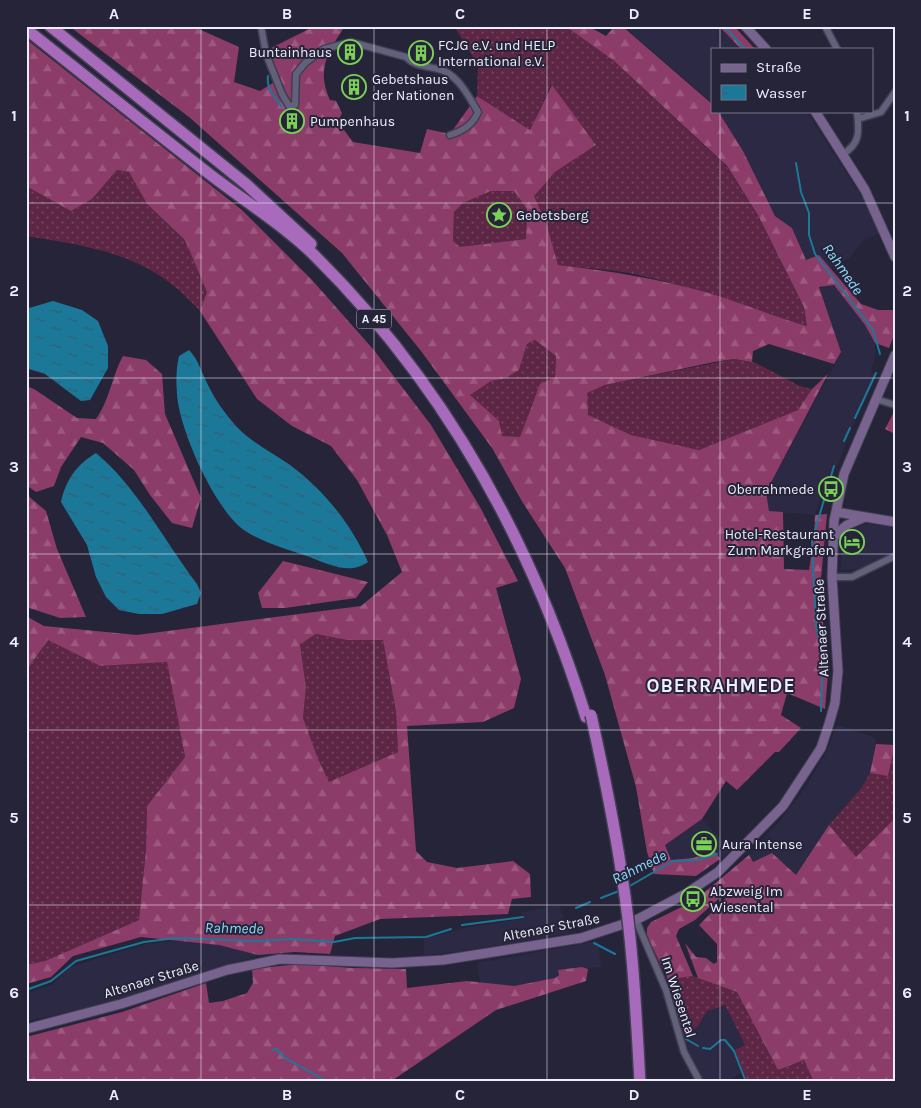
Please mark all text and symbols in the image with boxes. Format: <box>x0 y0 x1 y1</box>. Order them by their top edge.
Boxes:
text: A <box>109 4 119 23</box>
text: B <box>282 4 292 23</box>
text: C <box>455 4 465 23</box>
text: D <box>629 4 640 23</box>
text: E <box>802 4 812 23</box>
place label: FCJG e.V. und HELP International e.V. <box>438 37 556 70</box>
building icon: Buntainhaus <box>337 39 363 65</box>
building icon: FCJG e.V. und HELP International e.V. <box>408 40 434 66</box>
place label: Buntainhaus <box>249 44 332 61</box>
legend <box>711 48 874 112</box>
text: Straße <box>756 58 801 76</box>
place label: Gebetshaus der Nationen <box>372 71 454 104</box>
building icon: Gebetshaus der Nationen <box>341 74 367 100</box>
text: Wasser <box>756 84 807 102</box>
text: 1 <box>11 106 17 125</box>
text: 1 <box>904 106 910 125</box>
building icon: Pumpenhaus <box>279 108 305 134</box>
place label: Pumpenhaus <box>310 113 395 130</box>
place icon: Gebetsberg <box>486 202 512 228</box>
place label: Gebetsberg <box>516 207 589 224</box>
water label: Rahmede <box>819 240 867 298</box>
text: 2 <box>9 281 19 300</box>
text: 2 <box>902 281 912 300</box>
road number: A 45 <box>356 310 392 328</box>
text: 3 <box>9 457 19 476</box>
text: 3 <box>902 457 912 476</box>
bus stop icon: Oberrahmede <box>818 476 844 502</box>
place label: Oberrahmede <box>727 481 814 498</box>
place label: Hotel-Restaurant Zum Markgrafen <box>725 526 834 559</box>
hotel icon: Hotel-Restaurant Zum Markgrafen <box>839 529 865 555</box>
street label: Altenaer Straße <box>810 578 833 678</box>
text: 4 <box>9 632 19 651</box>
text: 4 <box>902 632 912 651</box>
district label: OBERRAHMEDE <box>646 675 796 697</box>
text: 5 <box>9 808 19 827</box>
text: 5 <box>902 808 912 827</box>
office icon: Aura Intense <box>691 831 717 857</box>
place label: Aura Intense <box>722 836 802 853</box>
water label: Rahmede <box>609 846 669 888</box>
place label: Abzweig Im Wiesental <box>710 883 783 916</box>
bus stop icon: Abzweig Im Wiesental <box>680 886 706 912</box>
street label: Altenaer Straße <box>501 910 601 945</box>
water label: Rahmede <box>205 918 263 938</box>
street label: Im Wiesental <box>657 955 700 1040</box>
street label: Altenaer Straße <box>102 957 201 1002</box>
text: 6 <box>9 983 19 1002</box>
text: 6 <box>902 983 912 1002</box>
text: A <box>109 1085 119 1104</box>
text: B <box>282 1085 292 1104</box>
text: C <box>455 1085 465 1104</box>
text: D <box>629 1085 640 1104</box>
text: E <box>802 1085 812 1104</box>

